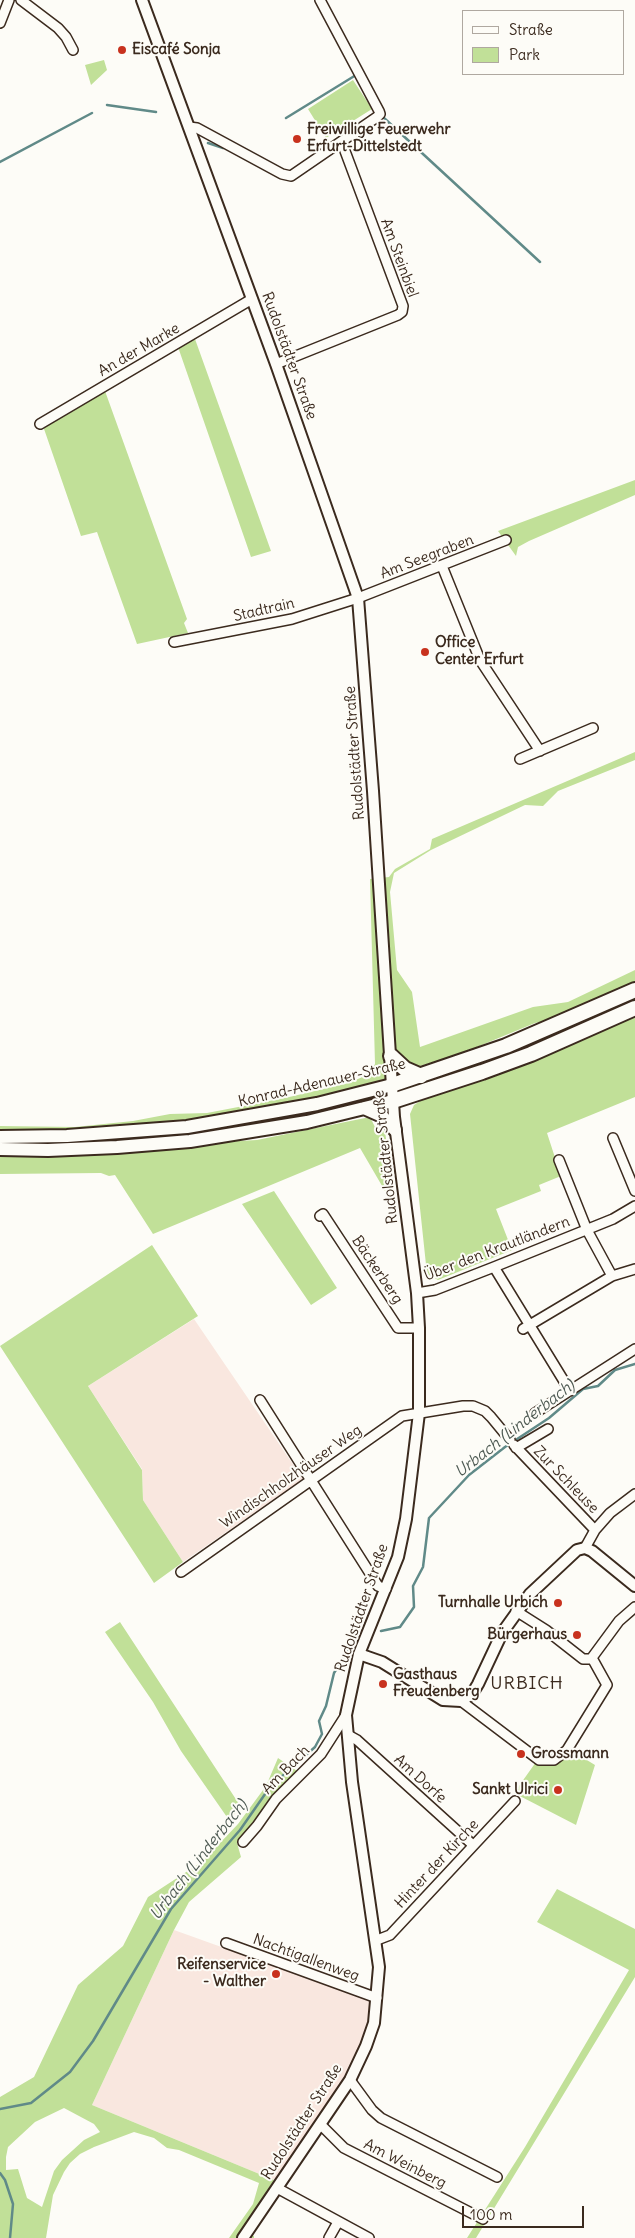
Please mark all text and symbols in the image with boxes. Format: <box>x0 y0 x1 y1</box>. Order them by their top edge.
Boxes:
legend <box>462 10 625 75</box>
text: Straße <box>509 20 553 39</box>
place label: Eiscafé Sonja <box>132 41 221 59</box>
marker: Eiscafé Sonja <box>116 44 128 56</box>
text: Park <box>509 45 540 64</box>
place label: Freiwillige Feuerwehr Erfurt-Dittelstedt <box>307 121 451 156</box>
marker: Freiwillige Feuerwehr Erfurt-Dittelstedt <box>291 133 303 145</box>
street label: Am Steinbiel <box>376 216 422 300</box>
street label: Rudolstädter Straße <box>258 290 320 422</box>
street label: An der Marke <box>95 320 183 380</box>
street label: Am Seegraben <box>378 531 476 583</box>
street label: Stadtrain <box>232 594 296 626</box>
place label: Office Center Erfurt <box>435 634 523 669</box>
marker: Office Center Erfurt <box>419 646 431 658</box>
street label: Rudolstädter Straße <box>341 685 369 821</box>
street label: Konrad-Adenauer-Straße <box>237 1055 407 1111</box>
street label: Rudolstädter Straße <box>370 1089 402 1225</box>
street label: Über den Krautländern <box>421 1213 573 1285</box>
street label: Bäckerberg <box>348 1232 406 1308</box>
water label: Urbach (Linderbach) <box>451 1376 579 1482</box>
street label: Windischholzhäuser Weg <box>217 1421 365 1533</box>
street label: Zur Schleuse <box>530 1443 602 1517</box>
street label: Rudolstädter Straße <box>332 1541 392 1675</box>
place label: Turnhalle Urbich <box>438 1594 548 1612</box>
marker: Turnhalle Urbich <box>552 1597 564 1609</box>
place label: Bürgerhaus <box>487 1626 567 1644</box>
marker: Bürgerhaus <box>571 1629 583 1641</box>
place label: Gasthaus Freudenberg <box>393 1666 480 1701</box>
district label: URBICH <box>490 1673 564 1695</box>
marker: Gasthaus Freudenberg <box>377 1678 389 1690</box>
street label: Am Bach <box>258 1742 314 1798</box>
place label: Grossmann <box>531 1745 609 1763</box>
marker: Grossmann <box>515 1748 527 1760</box>
street label: Am Dorfe <box>390 1751 450 1807</box>
place label: Sankt Ulrici <box>472 1781 548 1799</box>
marker: Sankt Ulrici <box>552 1784 564 1796</box>
water label: Urbach (Linderbach) <box>146 1796 252 1924</box>
street label: Hinter der Kirche <box>391 1816 483 1912</box>
street label: Nachtigallenweg <box>250 1930 362 1986</box>
place label: Reifenservice - Walther <box>177 1956 266 1991</box>
marker: Reifenservice - Walther <box>270 1968 282 1980</box>
street label: Rudolstädter Straße <box>258 2061 346 2183</box>
street label: Am Weinberg <box>361 2135 449 2193</box>
scale bar <box>465 2196 588 2228</box>
text: 100 m <box>470 2205 512 2224</box>

